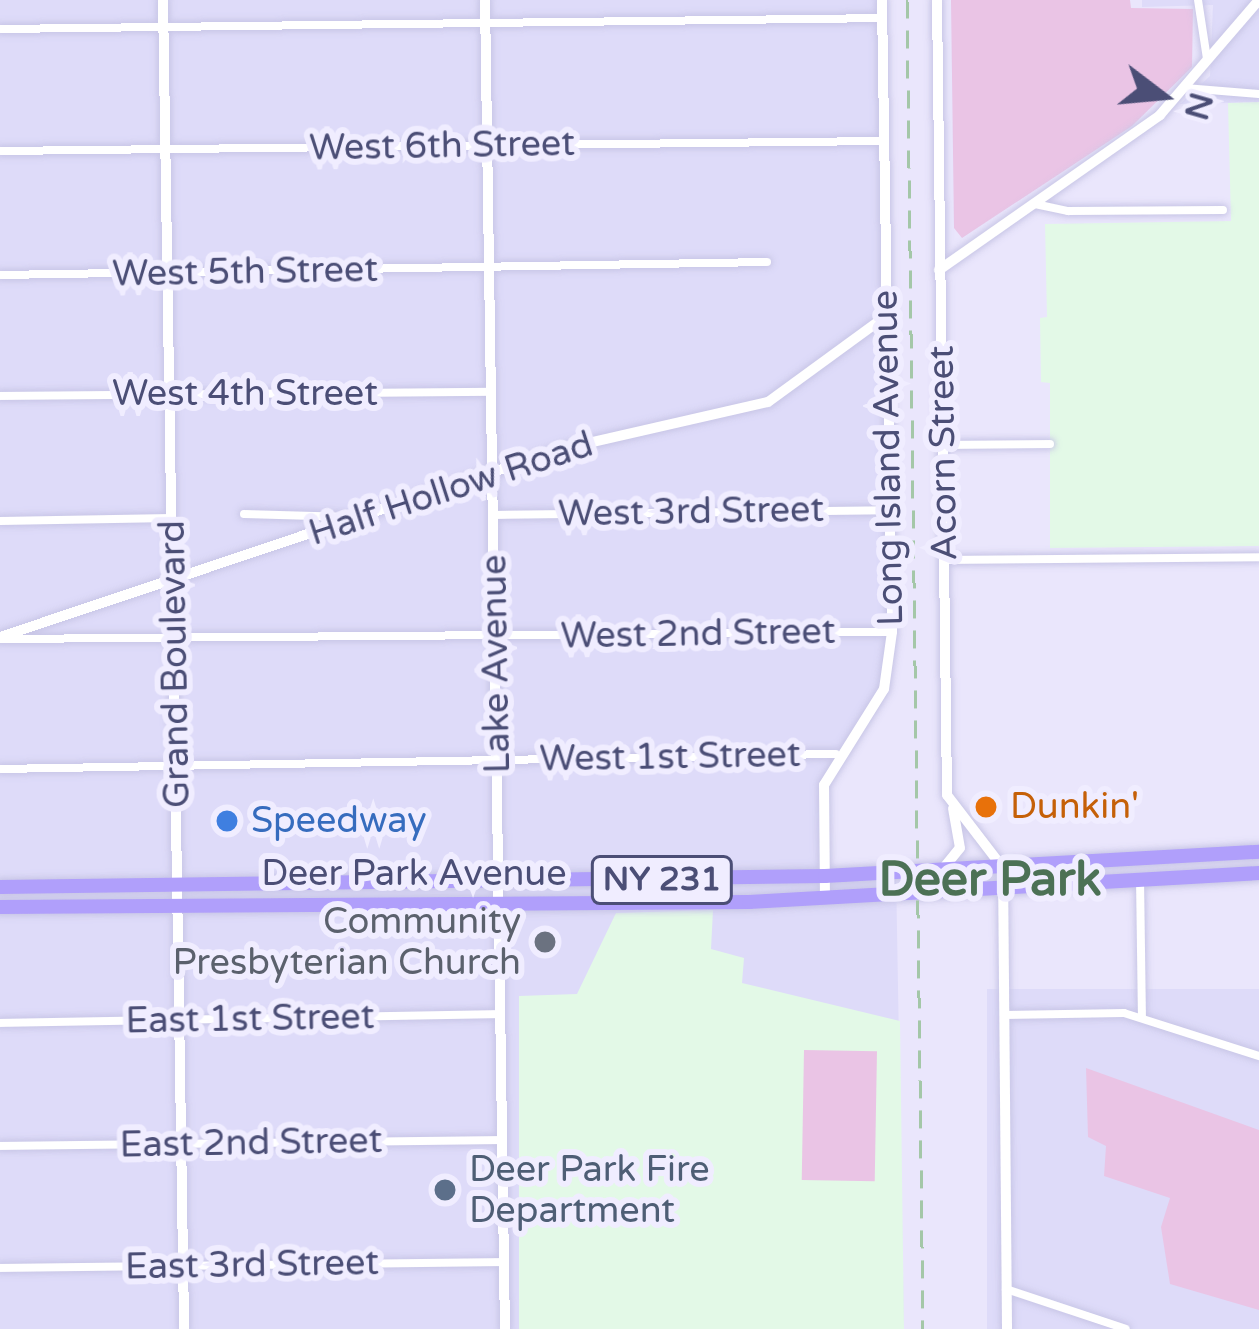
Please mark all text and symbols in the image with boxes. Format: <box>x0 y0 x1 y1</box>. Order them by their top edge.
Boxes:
north arrow <box>1103 36 1223 156</box>
text: N <box>1176 88 1220 124</box>
street label: West 6th Street <box>309 122 575 170</box>
street label: West 5th Street <box>112 248 378 296</box>
street label: Long Island Avenue <box>863 290 913 626</box>
street label: Acorn Street <box>920 345 966 561</box>
street label: West 4th Street <box>112 372 378 416</box>
street label: Half Hollow Road <box>304 423 598 555</box>
street label: West 3rd Street <box>558 488 824 536</box>
street label: Grand Boulevard <box>151 520 199 808</box>
street label: Lake Avenue <box>472 554 520 774</box>
street label: West 2nd Street <box>560 610 836 658</box>
street label: West 1st Street <box>539 733 801 781</box>
place label: Dunkin' <box>1010 785 1139 829</box>
marker: Dunkin' <box>973 794 999 820</box>
place label: Speedway <box>251 799 427 843</box>
marker: Speedway <box>214 808 240 834</box>
street label: Deer Park Avenue <box>261 852 567 896</box>
district label: Deer Park <box>879 852 1101 910</box>
road number: NY 231 <box>590 853 734 907</box>
place label: Community Presbyterian Church <box>172 899 521 984</box>
marker: Community Presbyterian Church <box>532 929 558 955</box>
street label: East 1st Street <box>125 995 375 1043</box>
street label: East 2nd Street <box>119 1119 383 1167</box>
place label: Deer Park Fire Department <box>469 1147 710 1232</box>
marker: Deer Park Fire Department <box>432 1177 458 1203</box>
street label: East 3rd Street <box>125 1241 379 1289</box>

